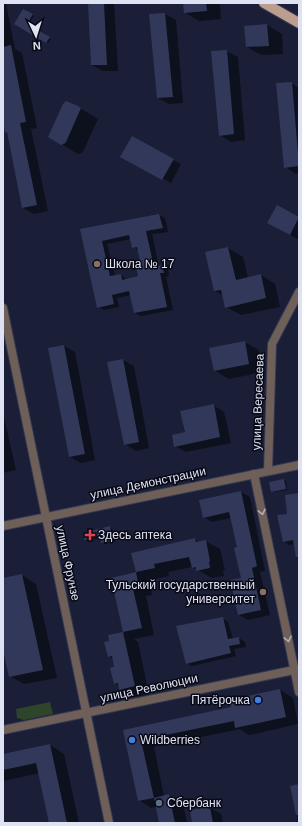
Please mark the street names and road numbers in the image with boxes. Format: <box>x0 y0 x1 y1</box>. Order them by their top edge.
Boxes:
street label: улица Вересаева <box>249 353 267 451</box>
street label: улица Демонстрации <box>89 464 207 502</box>
street label: улица Фрунзе <box>53 524 83 602</box>
street label: улица Революции <box>99 671 199 705</box>

